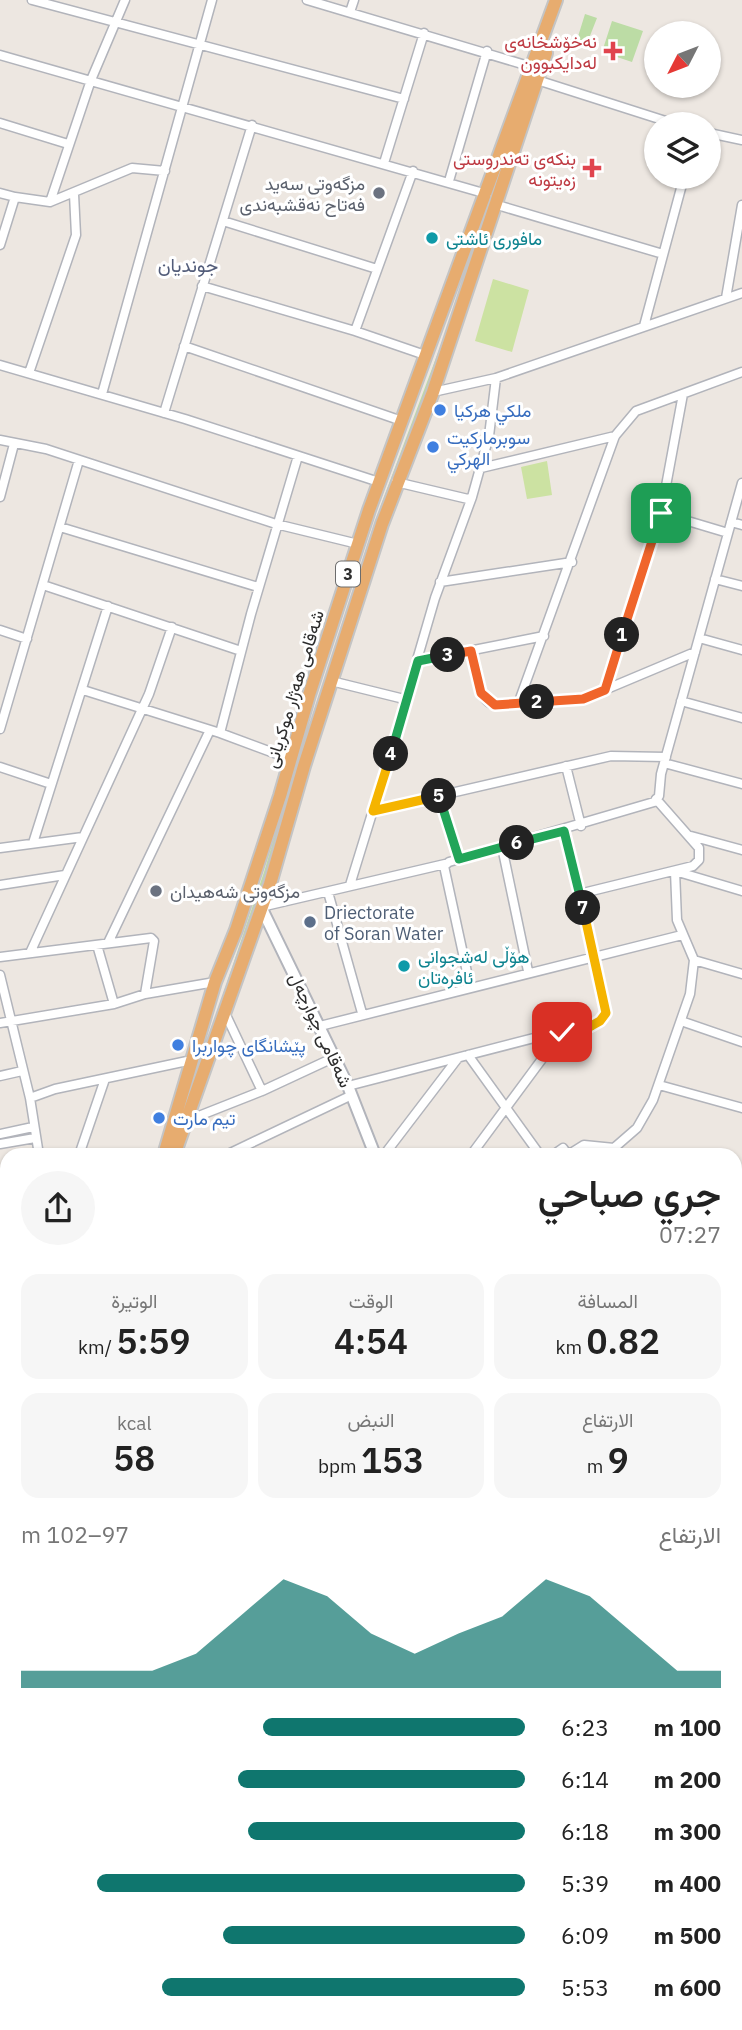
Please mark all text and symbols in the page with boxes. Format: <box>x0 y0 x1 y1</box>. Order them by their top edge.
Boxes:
north arrow <box>644 21 721 98</box>
map controls <box>644 21 721 189</box>
place label: نەخۆشخانەی لەدایکبوون <box>504 30 597 74</box>
marker: نەخۆشخانەی لەدایکبوون <box>603 41 623 61</box>
button: layers <box>644 112 721 189</box>
place label: بنکەی تەندروستی زەیتونە <box>453 147 576 191</box>
marker: بنکەی تەندروستی زەیتونە <box>582 158 602 178</box>
place label: مزگەوتی سەید فەتاح نەقشبەندی <box>240 172 365 217</box>
marker: مزگەوتی سەید فەتاح نەقشبەندی <box>371 185 387 201</box>
place label: مافوری ئاشتی <box>446 227 542 250</box>
marker: مافوری ئاشتی <box>424 230 440 246</box>
district label: جوندیان <box>158 253 218 277</box>
place label: ملكي هركيا <box>454 399 531 426</box>
marker: ملكي هركيا <box>432 402 448 418</box>
place label: سوبرماركيت الهركي <box>447 426 530 474</box>
marker: سوبرماركيت الهركي <box>425 439 441 455</box>
pin <box>631 483 691 543</box>
icon: arrive <box>642 494 680 532</box>
road number: 3 <box>336 562 360 586</box>
street label: شەقامی ھەژار موکریانی <box>259 607 329 771</box>
pin: 1 <box>604 618 640 652</box>
text: 1 <box>616 622 627 646</box>
pin: 3 <box>430 638 466 672</box>
text: 3 <box>442 642 453 666</box>
pin: 2 <box>520 684 554 720</box>
text: 2 <box>531 689 542 713</box>
pin: 4 <box>374 736 408 772</box>
text: 4 <box>385 741 396 765</box>
pin: 5 <box>422 778 457 814</box>
text: 5 <box>433 783 444 807</box>
pin: 6 <box>500 826 534 860</box>
text: 6 <box>511 830 522 854</box>
place label: مزگەوتی شەهیدان <box>170 880 300 903</box>
marker: مزگەوتی شەهیدان <box>148 883 164 899</box>
pin: 7 <box>566 890 600 926</box>
text: 7 <box>577 895 588 919</box>
place label: Driectorate of Soran Water <box>324 901 444 945</box>
marker: Driectorate of Soran Water <box>302 914 318 930</box>
place label: هۆڵی لەشجوانی ئافرەتان <box>418 945 530 989</box>
marker: هۆڵی لەشجوانی ئافرەتان <box>396 958 412 974</box>
street label: شەقامی چوارچەل <box>283 969 358 1092</box>
pin <box>532 1002 592 1062</box>
icon: check <box>543 1013 581 1051</box>
place label: پێشانگای چواربرا <box>192 1034 306 1058</box>
marker: پێشانگای چواربرا <box>170 1037 186 1053</box>
place label: تيم مارت <box>173 1107 236 1131</box>
marker: تيم مارت <box>151 1110 167 1126</box>
text: جري صباحي <box>538 1168 721 1217</box>
button: share <box>21 1171 95 1245</box>
text: 07:27 <box>659 1219 721 1249</box>
text: الوتيرة <box>111 1289 158 1313</box>
text: الوقت <box>349 1289 393 1313</box>
text: المسافة <box>578 1289 638 1313</box>
text: 5:59 <box>116 1318 191 1364</box>
text: 4:54 <box>334 1318 408 1364</box>
text: 0.82 <box>586 1318 660 1364</box>
text: /km <box>78 1335 116 1359</box>
text: km <box>555 1335 586 1359</box>
text: النبض <box>348 1408 395 1432</box>
text: الارتفاع <box>582 1408 633 1432</box>
text: kcal <box>117 1411 152 1435</box>
text: 58 <box>113 1435 155 1481</box>
text: 153 <box>361 1437 424 1483</box>
text: 9 <box>608 1437 629 1483</box>
text: bpm <box>318 1454 361 1478</box>
text: m <box>587 1454 608 1478</box>
text: 97–102 m <box>21 1519 129 1549</box>
text: الارتفاع <box>659 1519 721 1549</box>
text: 6:23 <box>561 1712 609 1742</box>
text: 100 m <box>654 1712 721 1742</box>
text: 6:14 <box>561 1764 609 1794</box>
text: 200 m <box>654 1764 721 1794</box>
text: 6:18 <box>561 1816 609 1846</box>
text: 300 m <box>654 1816 721 1846</box>
text: 5:39 <box>561 1868 609 1898</box>
text: 400 m <box>654 1868 721 1898</box>
text: 6:09 <box>561 1920 609 1950</box>
text: 500 m <box>654 1920 721 1950</box>
text: 5:53 <box>561 1972 609 2002</box>
text: 600 m <box>654 1972 721 2002</box>

